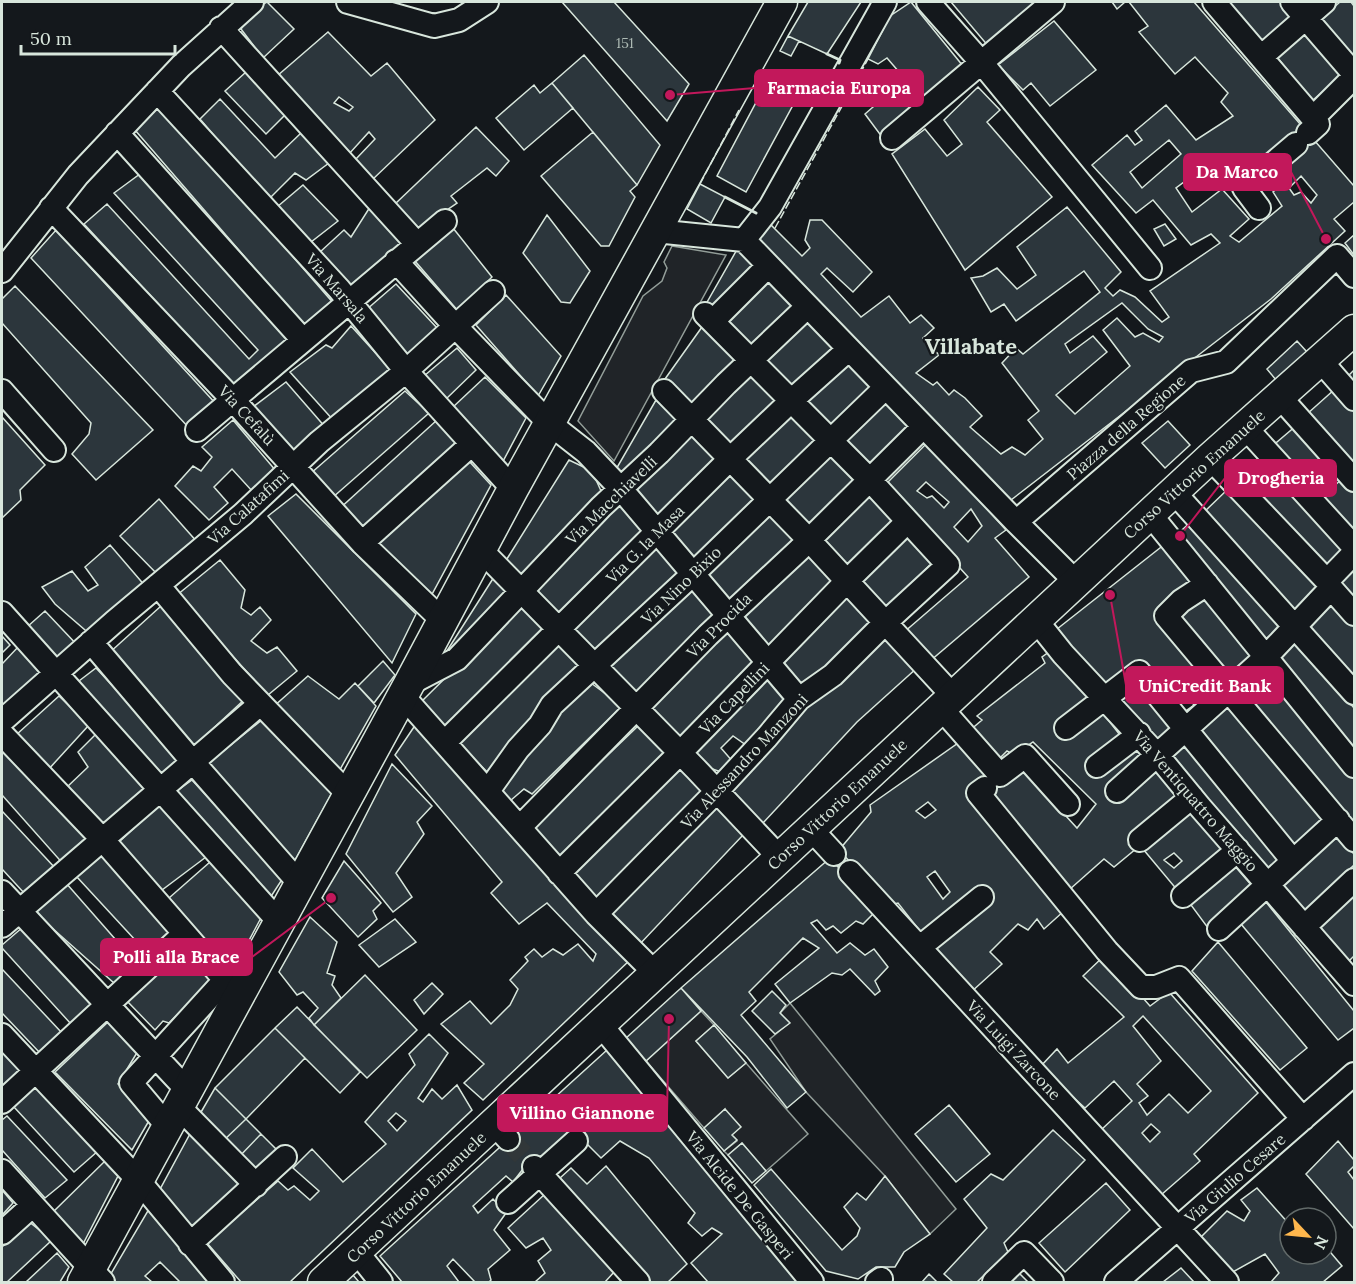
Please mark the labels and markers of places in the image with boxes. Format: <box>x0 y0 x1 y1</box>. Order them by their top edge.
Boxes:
callout: Farmacia Europa <box>755 70 923 106</box>
callout: Da Marco <box>1184 154 1291 190</box>
callout: Drogheria <box>1225 460 1336 496</box>
callout: UniCredit Bank <box>1126 667 1283 703</box>
callout: Polli alla Brace <box>101 939 252 975</box>
callout: Villino Giannone <box>498 1095 667 1131</box>

